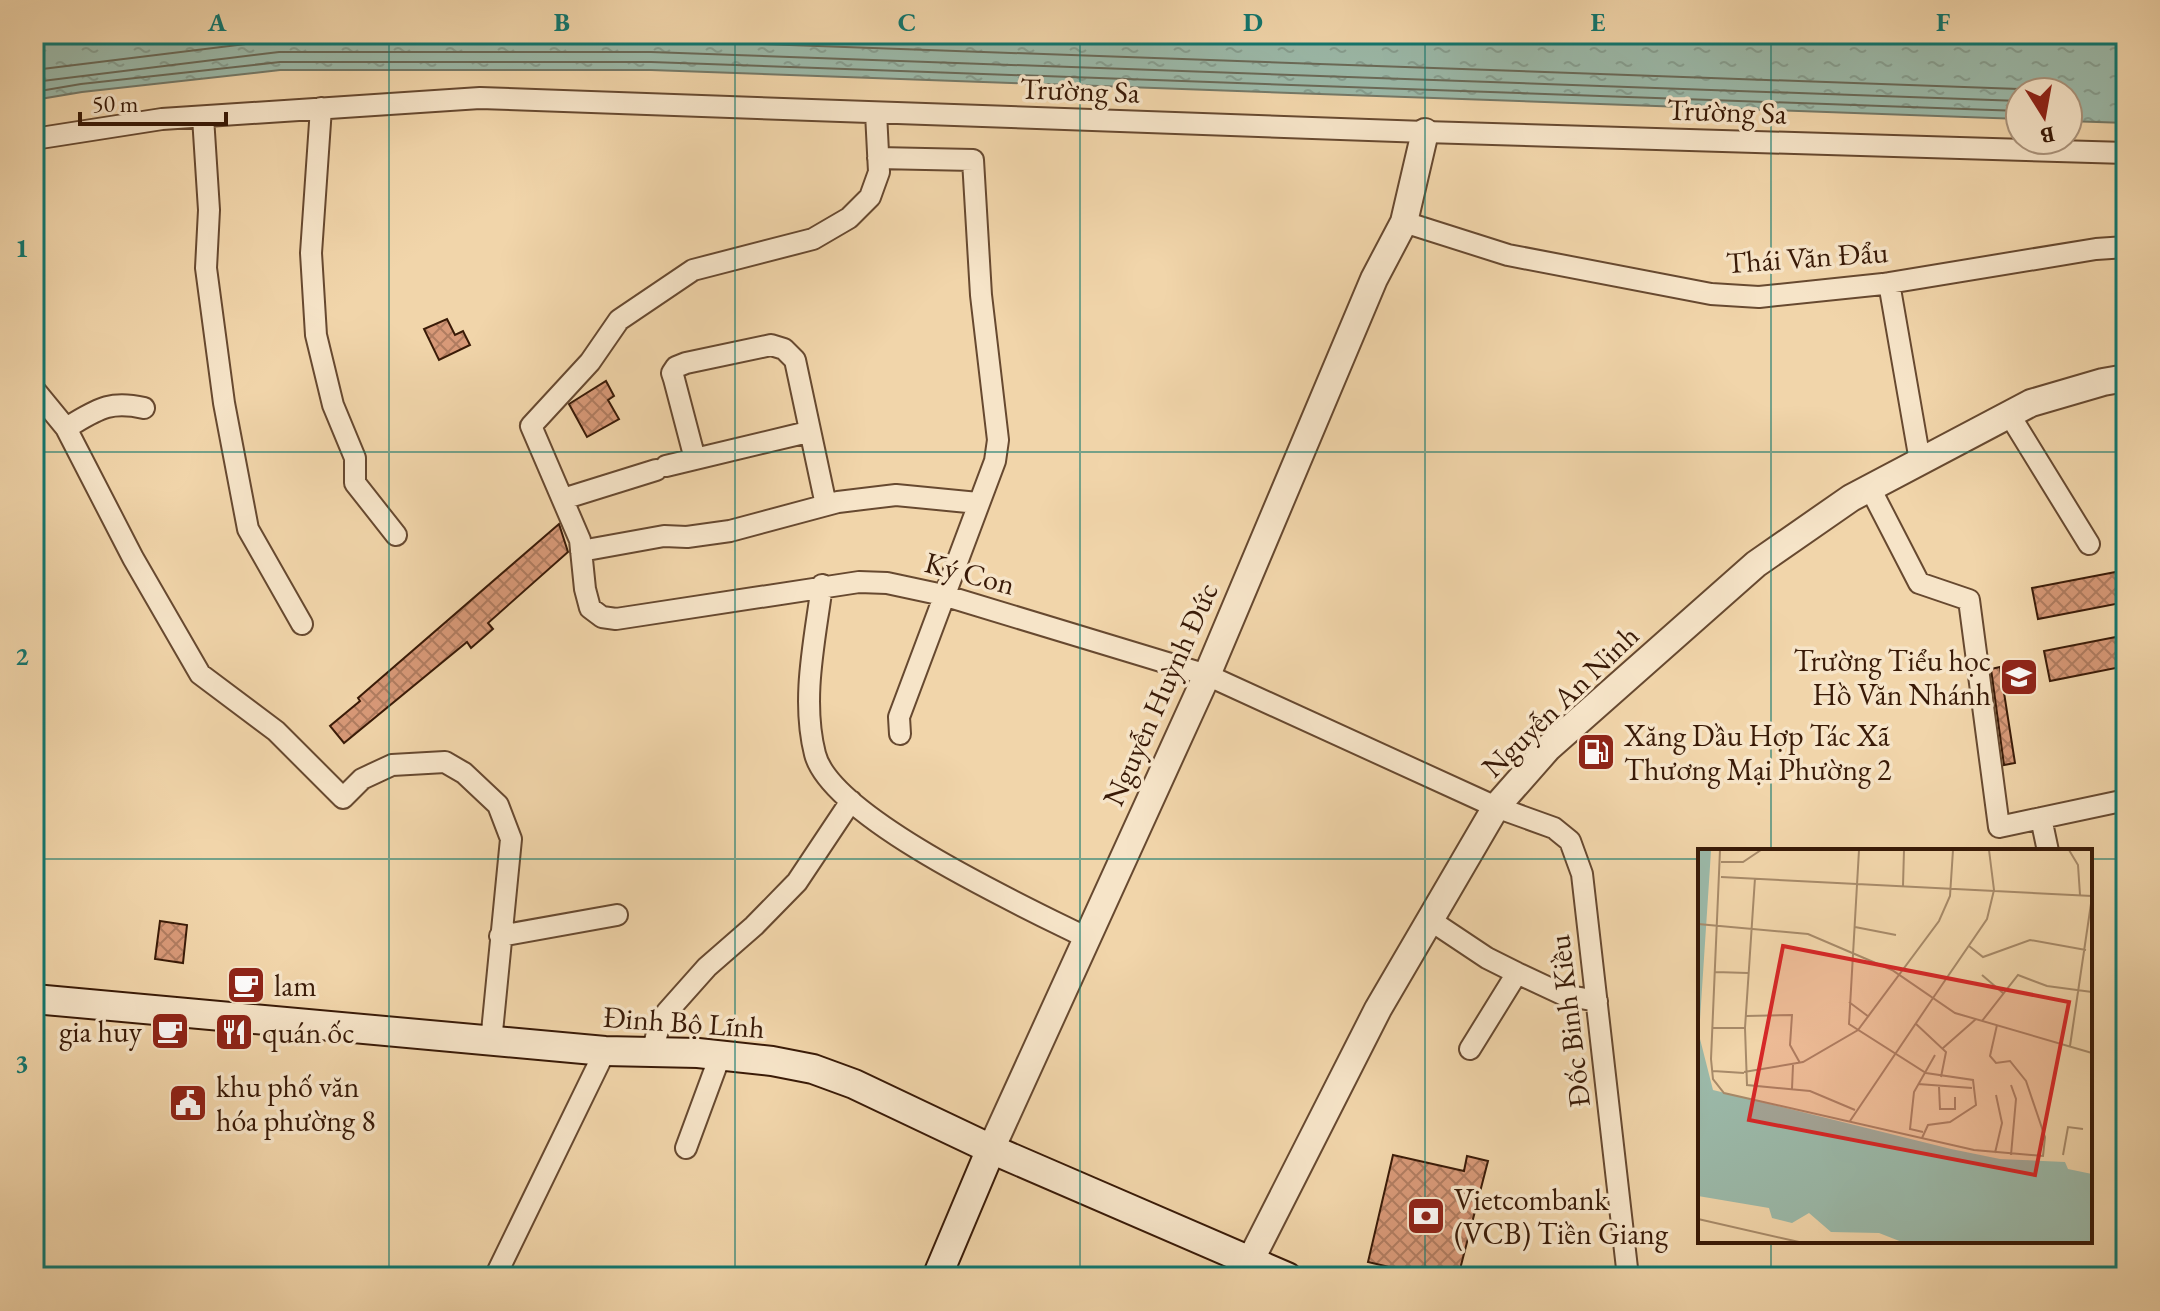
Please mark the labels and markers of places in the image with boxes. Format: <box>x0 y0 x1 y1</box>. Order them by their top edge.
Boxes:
place label: Trường Tiểu học Hồ Văn Nhánh <box>1794 641 1991 714</box>
school or university icon: Trường Tiểu học Hồ Văn Nhánh <box>1998 656 2040 698</box>
place label: Xăng Dầu Hợp Tác Xã Thương Mại Phường 2 <box>1623 716 1892 789</box>
fuel station icon: Xăng Dầu Hợp Tác Xã Thương Mại Phường 2 <box>1575 731 1617 773</box>
cafe icon: lam <box>225 964 267 1006</box>
place label: lam <box>274 966 317 1005</box>
cafe icon: gia huy <box>149 1010 191 1052</box>
restaurant icon: quán ốc <box>213 1011 255 1053</box>
place label: gia huy <box>59 1012 143 1051</box>
place label: quán ốc <box>262 1013 354 1052</box>
place label: khu phố văn hóa phường 8 <box>216 1067 376 1140</box>
public building icon: khu phố văn hóa phường 8 <box>167 1082 209 1124</box>
place label: Vietcombank (VCB) Tiền Giang <box>1454 1180 1669 1253</box>
bank icon: Vietcombank (VCB) Tiền Giang <box>1405 1195 1447 1237</box>

